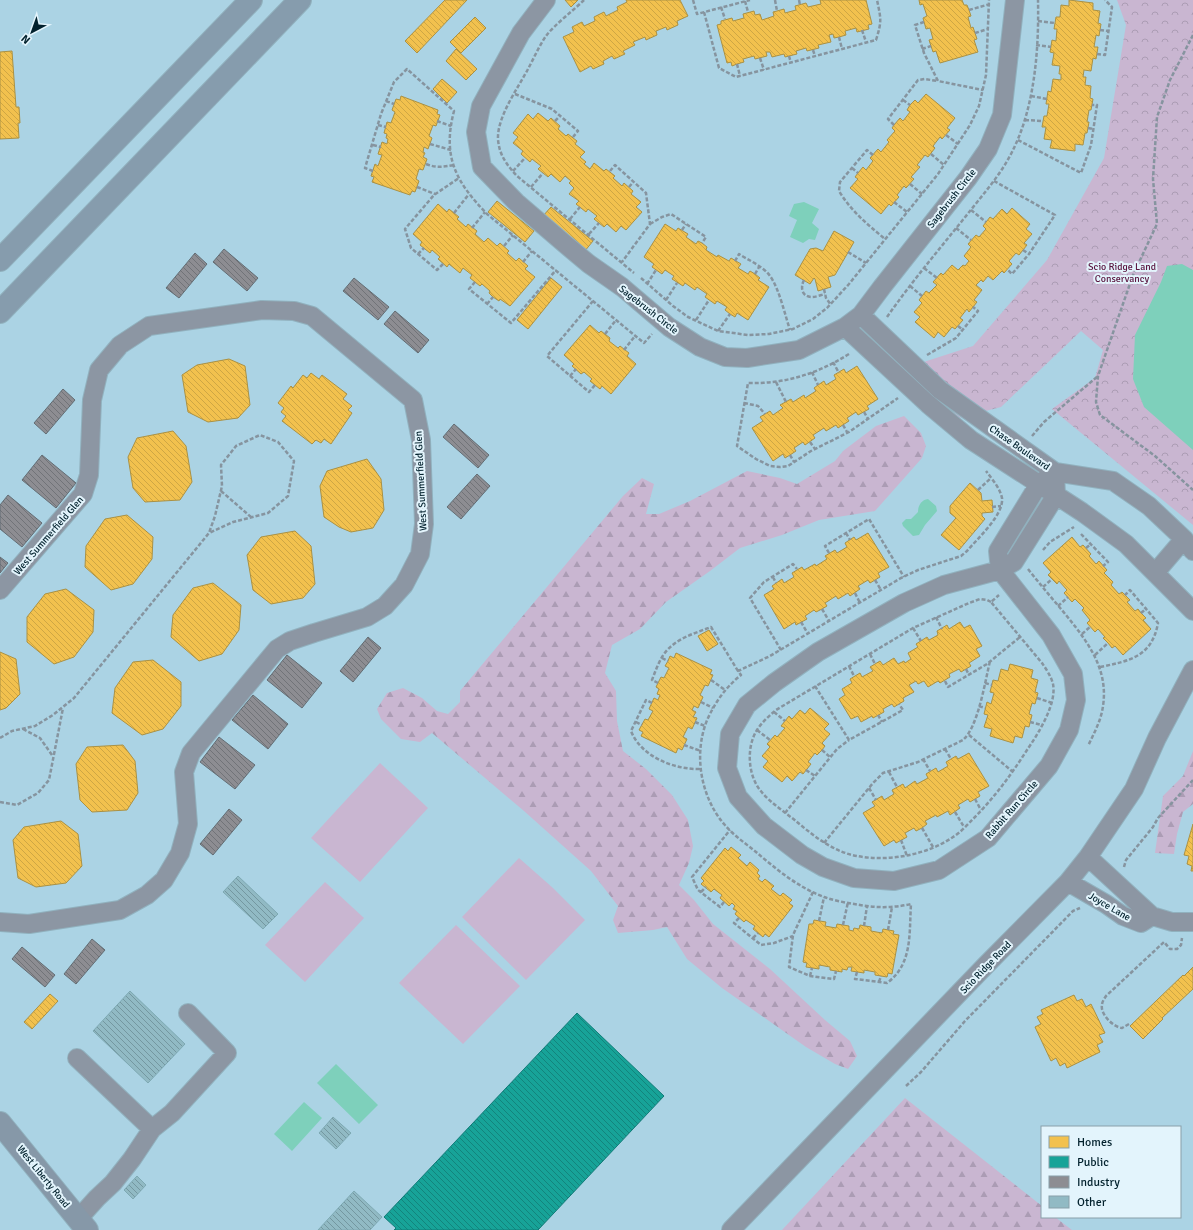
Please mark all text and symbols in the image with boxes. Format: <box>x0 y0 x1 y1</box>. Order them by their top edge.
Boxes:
north arrow <box>12 12 52 52</box>
text: N <box>19 32 33 47</box>
street label: Sagebrush Circle <box>925 167 979 231</box>
park label: Scio Ridge Land Conservancy <box>1088 261 1156 285</box>
street label: Sagebrush Circle <box>616 283 680 337</box>
street label: Chase Boulevard <box>987 423 1052 473</box>
street label: West Summerfield Glen <box>412 431 430 531</box>
street label: West Summerfield Glen <box>11 494 86 577</box>
street label: Rabbit Run Circle <box>983 778 1040 841</box>
street label: Joyce Lane <box>1086 890 1133 924</box>
street label: Scio Ridge Road <box>958 939 1014 996</box>
legend <box>1041 1126 1181 1218</box>
text: Homes <box>1077 1135 1112 1150</box>
street label: West Liberty Road <box>14 1143 72 1210</box>
text: Public <box>1077 1155 1109 1170</box>
text: Industry <box>1077 1175 1120 1190</box>
text: Other <box>1077 1195 1107 1210</box>

